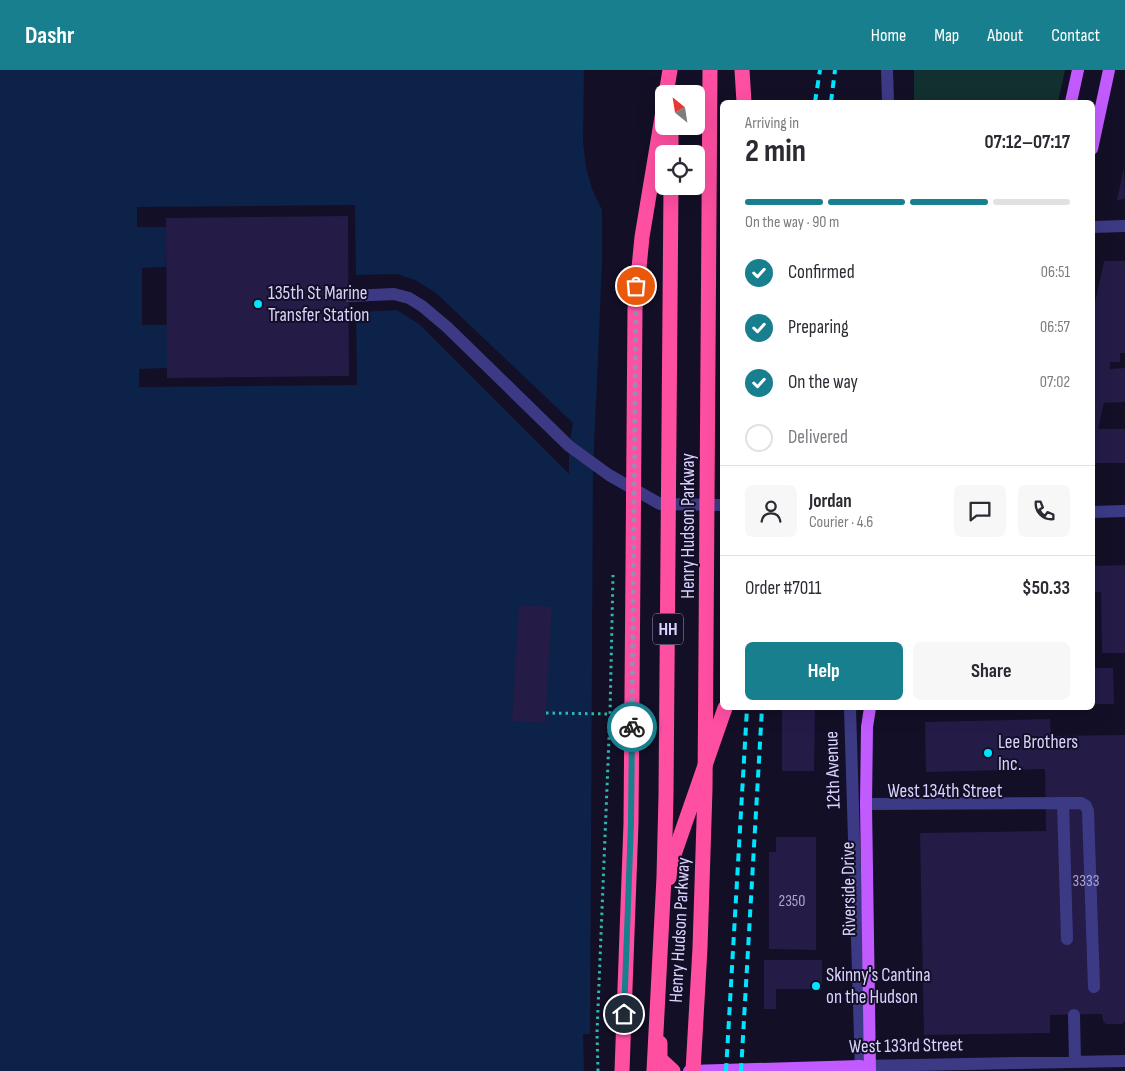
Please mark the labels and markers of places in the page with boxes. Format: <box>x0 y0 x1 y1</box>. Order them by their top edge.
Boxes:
pin <box>615 265 657 307</box>
place label: 135th St Marine Transfer Station <box>268 282 369 327</box>
marker: 135th St Marine Transfer Station <box>252 298 264 310</box>
place label: Lee Brothers Inc. <box>998 731 1078 776</box>
marker: Lee Brothers Inc. <box>982 747 994 759</box>
place label: Skinny's Cantina on the Hudson <box>826 964 931 1009</box>
marker: Skinny's Cantina on the Hudson <box>810 980 822 992</box>
pin <box>603 993 645 1035</box>

